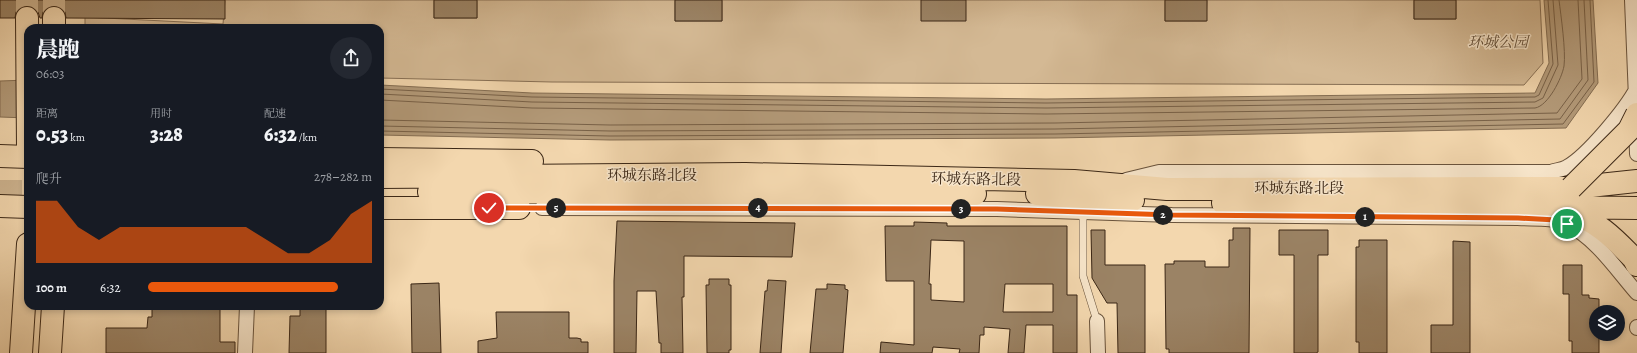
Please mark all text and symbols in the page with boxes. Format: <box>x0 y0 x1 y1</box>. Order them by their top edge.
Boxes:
park label: 环城公园 <box>1468 32 1530 52</box>
text: 晨跑 <box>36 35 80 65</box>
button: share <box>330 37 372 79</box>
text: 06:03 <box>36 65 64 82</box>
text: 距离 <box>36 106 58 121</box>
text: 用时 <box>150 106 172 121</box>
text: 配速 <box>264 106 286 121</box>
text: 0.53 <box>36 121 68 148</box>
text: 3:28 <box>150 121 183 148</box>
text: 6:32 <box>264 121 297 148</box>
text: km <box>68 130 85 145</box>
text: /km <box>297 130 317 145</box>
street label: 环城东路北段 <box>607 165 697 185</box>
text: 278–282 m <box>314 168 372 185</box>
street label: 环城东路北段 <box>931 168 1021 190</box>
text: 爬升 <box>36 170 62 187</box>
street label: 环城东路北段 <box>1254 178 1344 198</box>
pin <box>472 191 506 225</box>
icon: check <box>478 197 500 219</box>
pin: 5 <box>546 198 566 218</box>
pin: 4 <box>748 198 768 218</box>
pin: 3 <box>951 199 971 219</box>
text: 5 <box>554 200 558 215</box>
text: 4 <box>755 200 761 215</box>
text: 3 <box>959 201 963 216</box>
pin: 2 <box>1153 205 1173 225</box>
text: 2 <box>1160 207 1166 222</box>
pin: 1 <box>1355 207 1375 227</box>
pin <box>1550 207 1584 241</box>
text: 1 <box>1363 209 1367 224</box>
icon: arrive <box>1556 213 1578 235</box>
text: 100 m <box>36 279 67 296</box>
text: 6:32 <box>100 279 121 296</box>
map controls <box>1589 305 1625 341</box>
button: layers <box>1589 305 1625 341</box>

